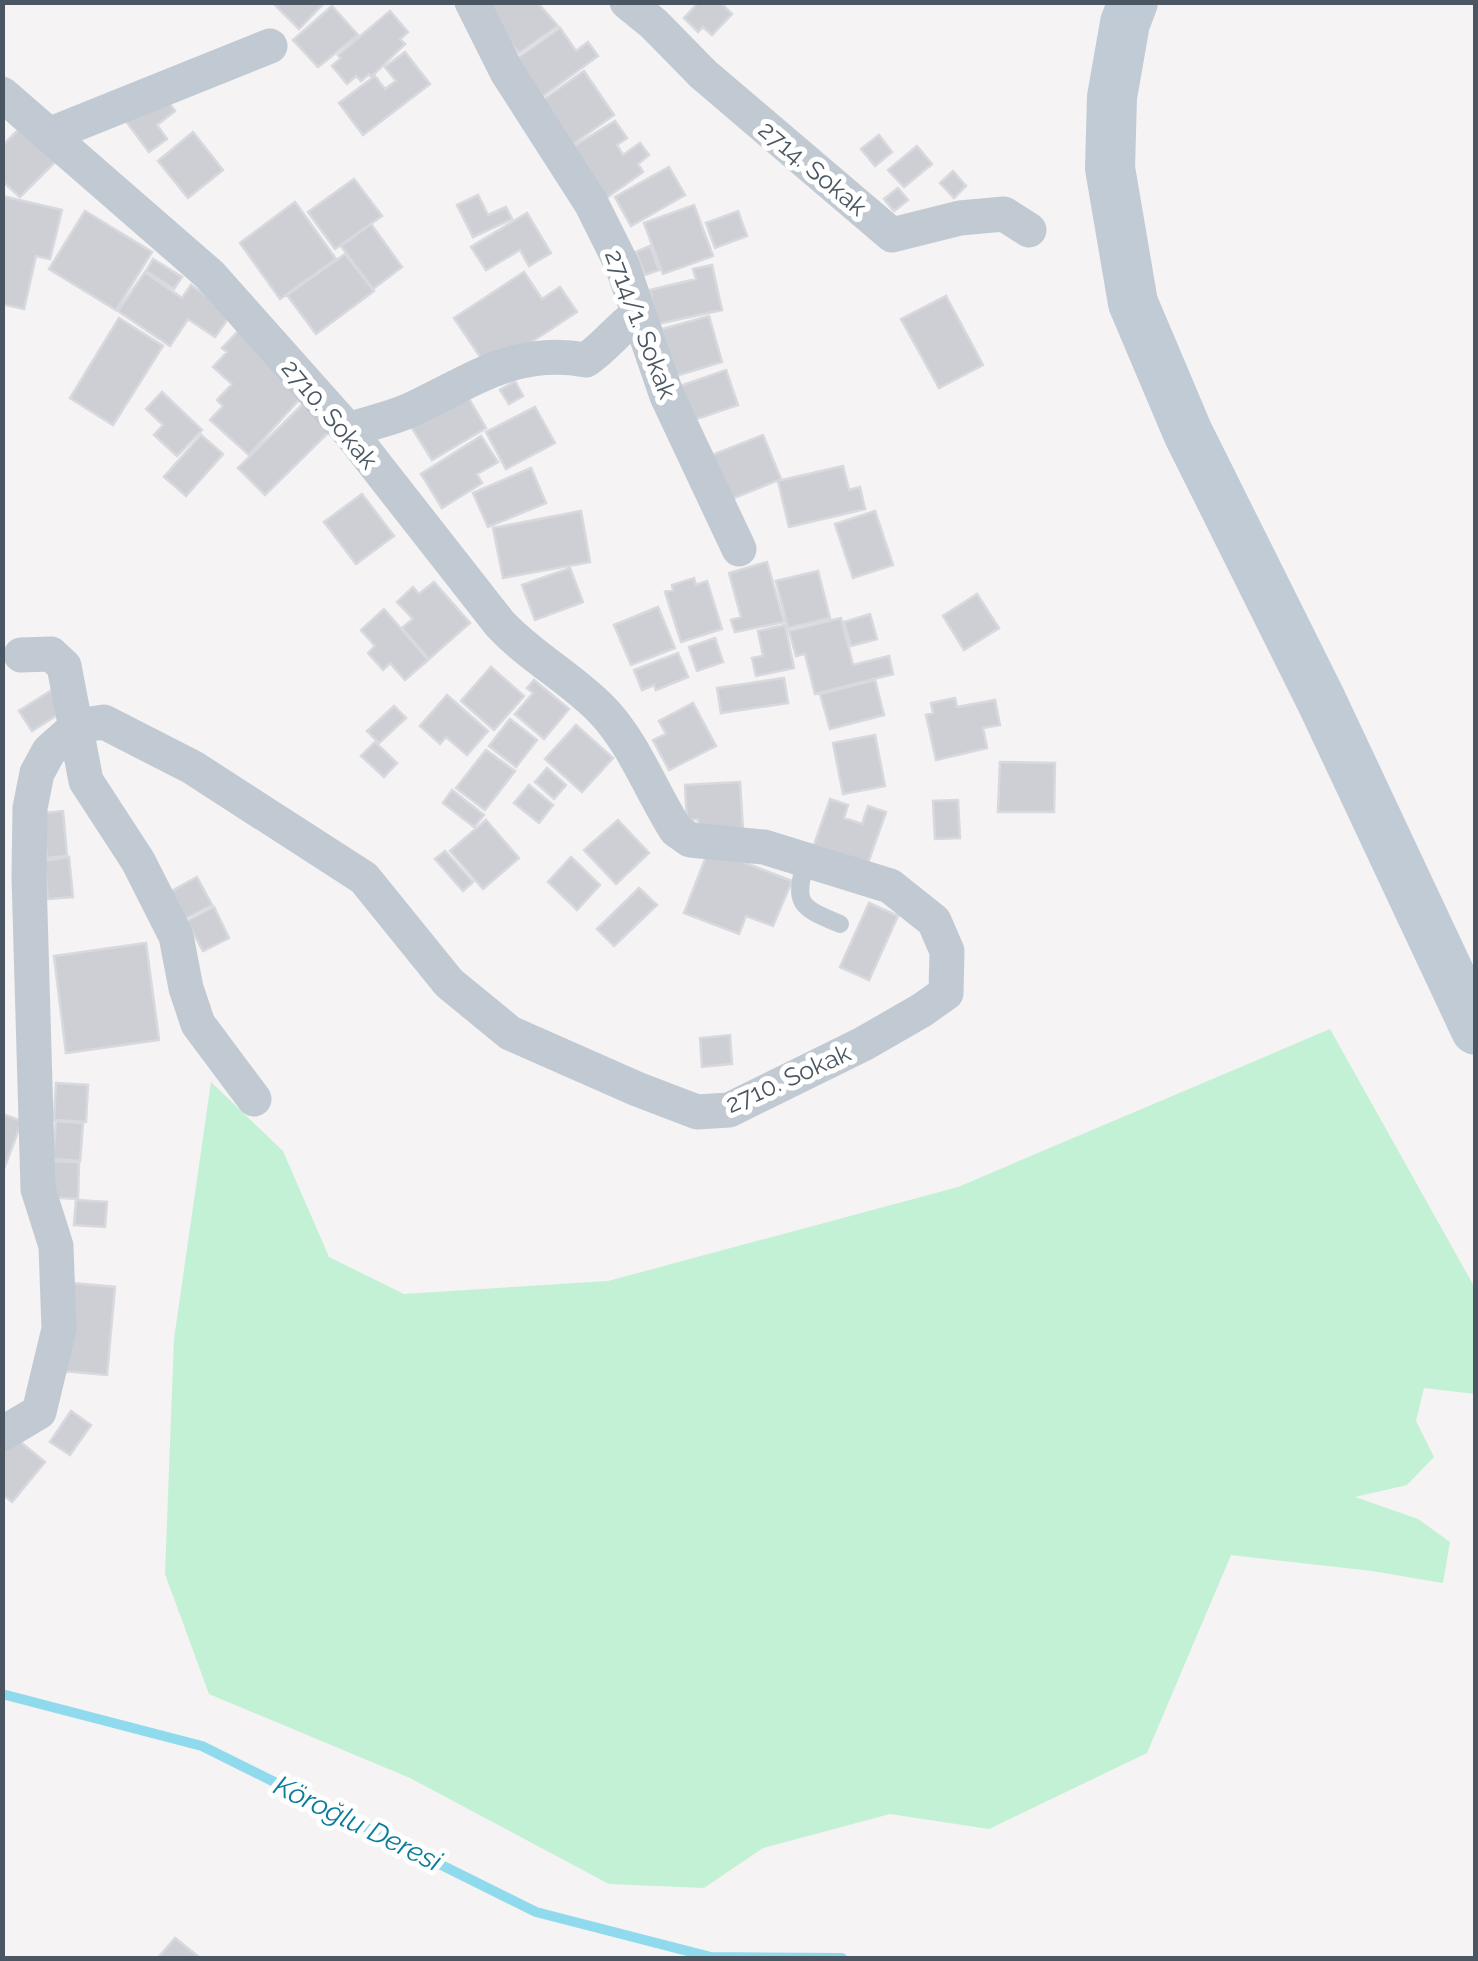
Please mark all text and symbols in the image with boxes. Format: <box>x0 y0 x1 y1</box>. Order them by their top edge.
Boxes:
street label: 2714. Sokak <box>753 114 874 222</box>
street label: 2714/1. Sokak <box>599 245 683 403</box>
street label: 2710. Sokak <box>276 353 385 475</box>
street label: 2710. Sokak <box>721 1037 856 1119</box>
water label: Köroğlu Deresi <box>269 1769 448 1879</box>

